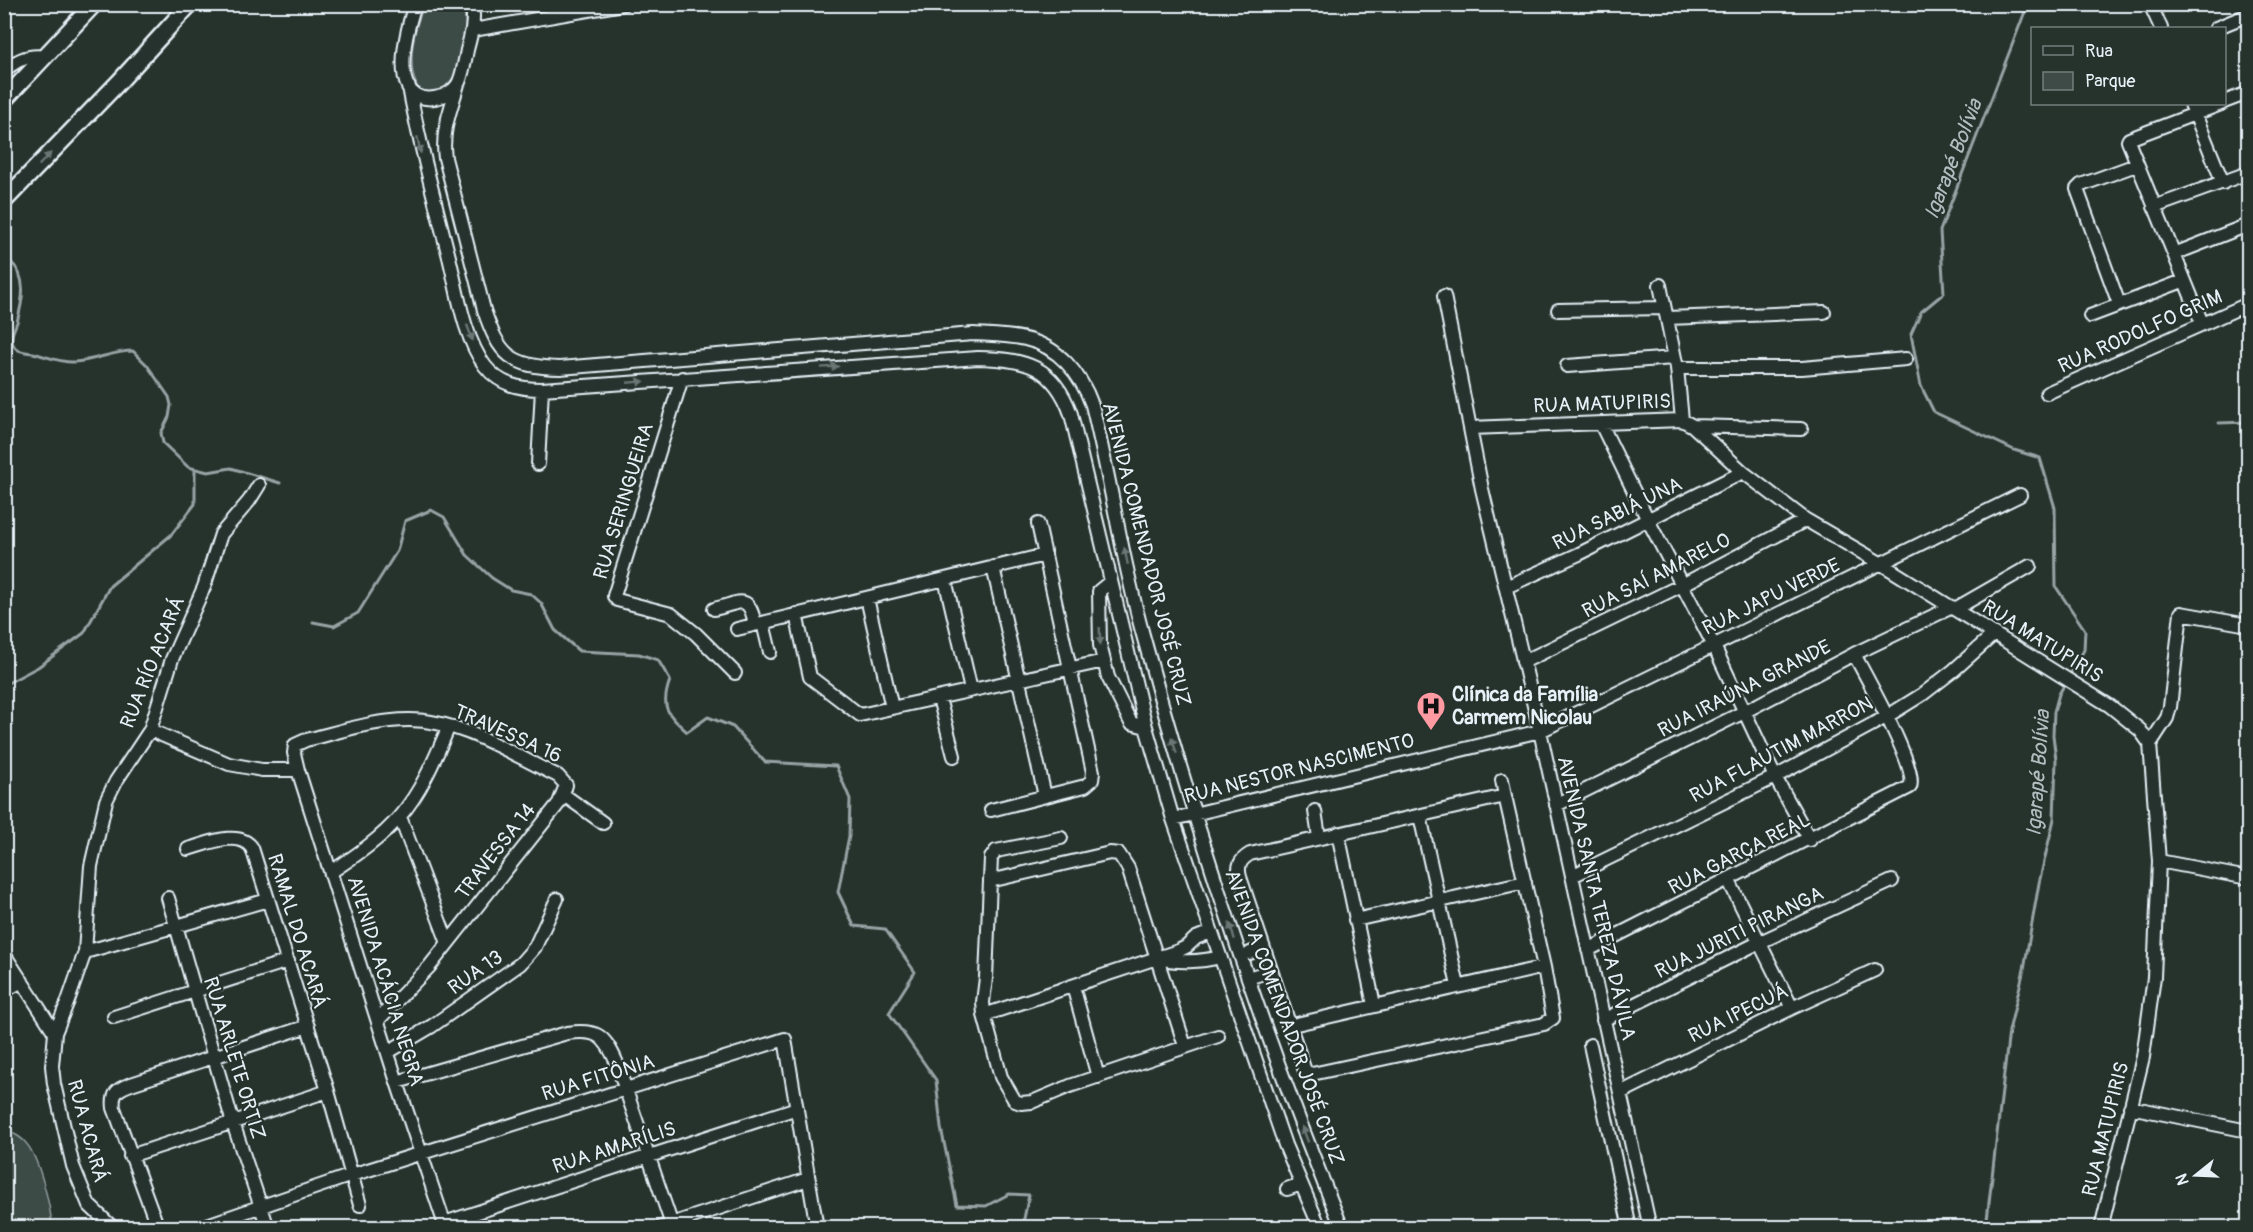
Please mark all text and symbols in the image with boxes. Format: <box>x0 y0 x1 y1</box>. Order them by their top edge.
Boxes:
legend <box>2031 27 2226 105</box>
text: Rua <box>2085 40 2113 63</box>
text: Parque <box>2085 70 2135 93</box>
water label: Igarapé Bolívia <box>1918 94 1989 223</box>
one-way arrow <box>415 135 425 154</box>
one-way arrow <box>38 151 52 166</box>
street label: RUA RODOLFO GRIM <box>2054 284 2226 379</box>
one-way arrow <box>465 324 475 342</box>
one-way arrow <box>821 363 840 372</box>
one-way arrow <box>626 377 645 387</box>
street label: RUA MATUPIRIS <box>1533 389 1671 418</box>
street label: AVENIDA COMENDADOR JOSÉ CRUZ <box>1097 400 1196 709</box>
street label: RUA SERINGUEIRA <box>588 420 659 582</box>
street label: RUA SABIÁ UNA <box>1548 471 1686 556</box>
street label: RUA SAÍ AMARELO <box>1578 527 1735 624</box>
one-way arrow <box>1120 546 1130 565</box>
street label: RUA JAPU VERDE <box>1698 552 1844 641</box>
street label: RUA RÍO ACARÁ <box>115 593 190 732</box>
street label: RUA MATUPIRIS <box>1978 594 2108 689</box>
one-way arrow <box>1096 626 1105 645</box>
street label: RUA IRAÚNA GRANDE <box>1654 634 1835 743</box>
place label: Clínica da Família Carmem Nicolau <box>1452 682 1598 730</box>
hospital icon: Clínica da Família Carmem Nicolau <box>1415 690 1447 732</box>
street label: RUA FLAUTIM MARRON <box>1685 691 1877 808</box>
street label: TRAVESSA 16 <box>450 699 566 768</box>
water label: Igarapé Bolívia <box>2021 708 2056 837</box>
street label: RUA NESTOR NASCIMENTO <box>1182 728 1417 809</box>
one-way arrow <box>1169 736 1178 754</box>
street label: AVENIDA SANTA TEREZA DÁVILA <box>1552 754 1641 1042</box>
street label: TRAVESSA 14 <box>450 798 541 905</box>
street label: RUA GARÇA REAL <box>1664 807 1814 900</box>
street label: RAMAL DO ACARÁ <box>262 851 333 1012</box>
street label: AVENIDA COMENDADOR JOSÉ CRUZ <box>1219 866 1350 1168</box>
street label: AVENIDA ACÁCIA NEGRA <box>342 873 429 1089</box>
street label: RUA JURITI PIRANGA <box>1651 881 1828 984</box>
one-way arrow <box>1227 922 1236 940</box>
street label: RUA 13 <box>443 945 507 1000</box>
street label: RUA ARLETE ORTIZ <box>198 974 271 1143</box>
street label: RUA IPECUÁ <box>1684 978 1792 1048</box>
street label: RUA FITÔNIA <box>539 1048 658 1106</box>
street label: RUA MATUPIRIS <box>2077 1059 2134 1199</box>
street label: RUA ACARÁ <box>62 1077 113 1185</box>
street label: RUA AMARÍLIS <box>549 1116 679 1179</box>
one-way arrow <box>1299 1125 1309 1143</box>
north arrow <box>2166 1145 2226 1205</box>
text: N <box>2171 1171 2194 1188</box>

